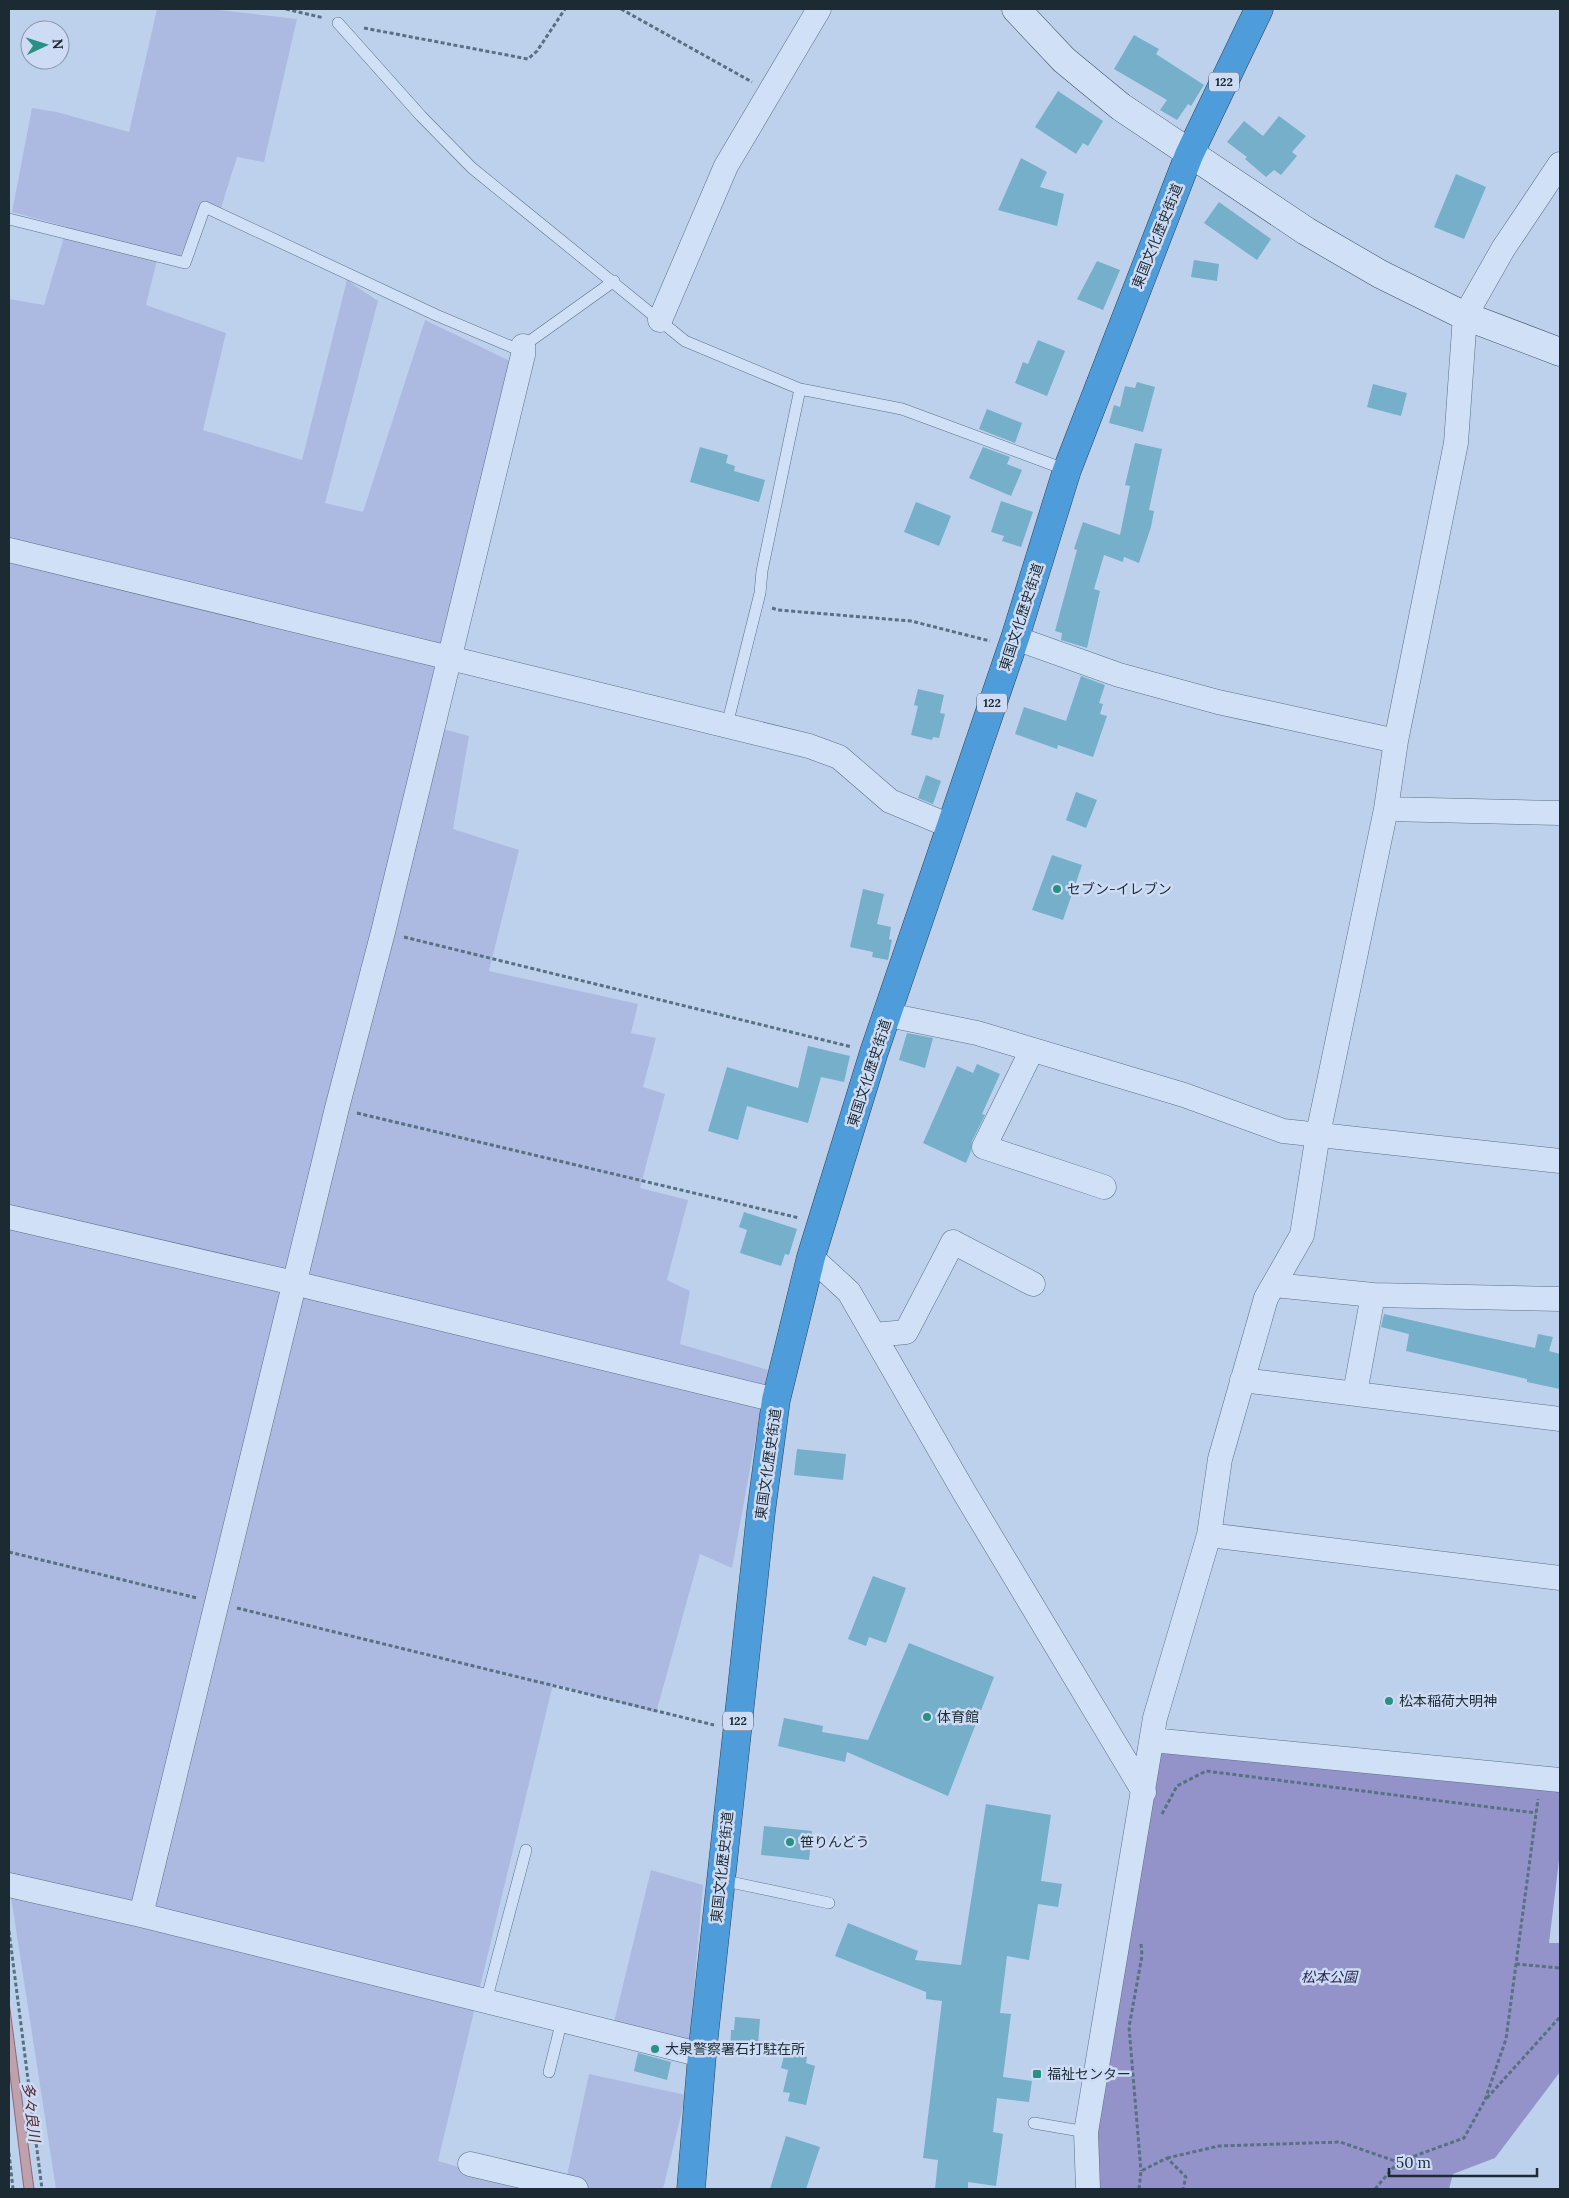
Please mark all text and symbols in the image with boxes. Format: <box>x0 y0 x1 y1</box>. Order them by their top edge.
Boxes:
north arrow <box>20 20 70 70</box>
text: N <box>49 38 67 50</box>
road number: 122 <box>1209 72 1239 91</box>
street label: 東国文化歴史街道 <box>1128 181 1186 291</box>
street label: 東国文化歴史街道 <box>995 561 1047 673</box>
road number: 122 <box>977 694 1007 712</box>
place label: セブン-イレブン <box>1067 880 1172 898</box>
marker: セブン-イレブン <box>1051 883 1063 895</box>
street label: 東国文化歴史街道 <box>843 1017 895 1129</box>
street label: 東国文化歴史街道 <box>751 1407 785 1521</box>
place label: 松本稲荷大明神 <box>1399 1692 1497 1710</box>
marker: 松本稲荷大明神 <box>1383 1695 1395 1707</box>
place label: 体育館 <box>937 1708 979 1726</box>
marker: 体育館 <box>921 1711 933 1723</box>
road number: 122 <box>723 1712 753 1730</box>
street label: 東国文化歴史街道 <box>707 1810 737 1924</box>
place label: 笹りんどう <box>800 1833 870 1851</box>
marker: 笹りんどう <box>784 1836 796 1848</box>
park label: 松本公園 <box>1301 1968 1359 1986</box>
place label: 大泉警察署石打駐在所 <box>665 2040 805 2058</box>
marker: 大泉警察署石打駐在所 <box>649 2043 661 2055</box>
place label: 福祉センター <box>1047 2065 1131 2083</box>
marker: 福祉センター <box>1031 2068 1043 2080</box>
water label: 多々良川 <box>18 2081 45 2145</box>
scale bar <box>1389 2146 1536 2178</box>
text: 50 m <box>1396 2153 1431 2172</box>

